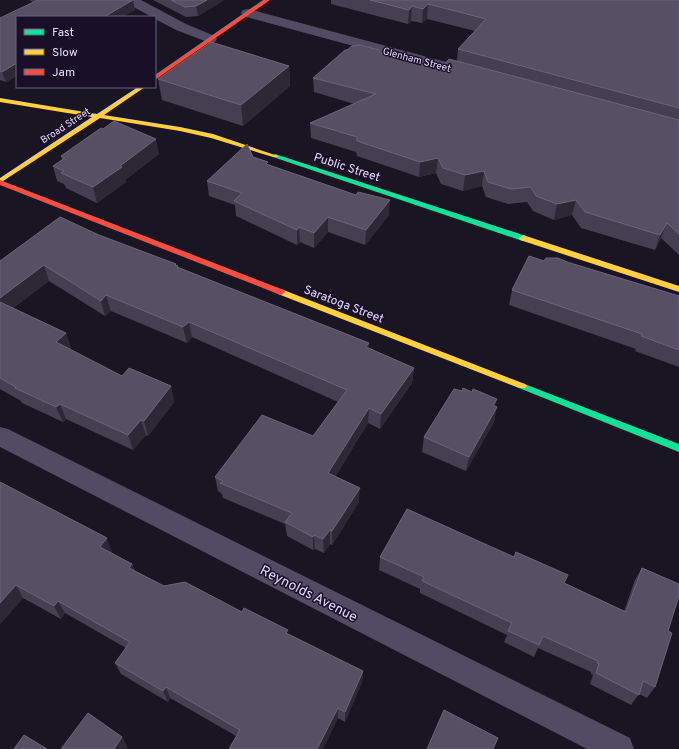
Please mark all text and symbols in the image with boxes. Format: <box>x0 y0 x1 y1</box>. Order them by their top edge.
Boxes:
legend <box>16 16 156 88</box>
text: Fast <box>52 25 74 41</box>
text: Slow <box>52 45 78 61</box>
street label: Glenham Street <box>381 45 452 76</box>
text: Jam <box>52 65 75 81</box>
street label: Broad Street <box>38 105 93 147</box>
street label: Public Street <box>311 150 382 186</box>
street label: Saratoga Street <box>301 282 386 328</box>
street label: Reynolds Avenue <box>257 562 360 626</box>

